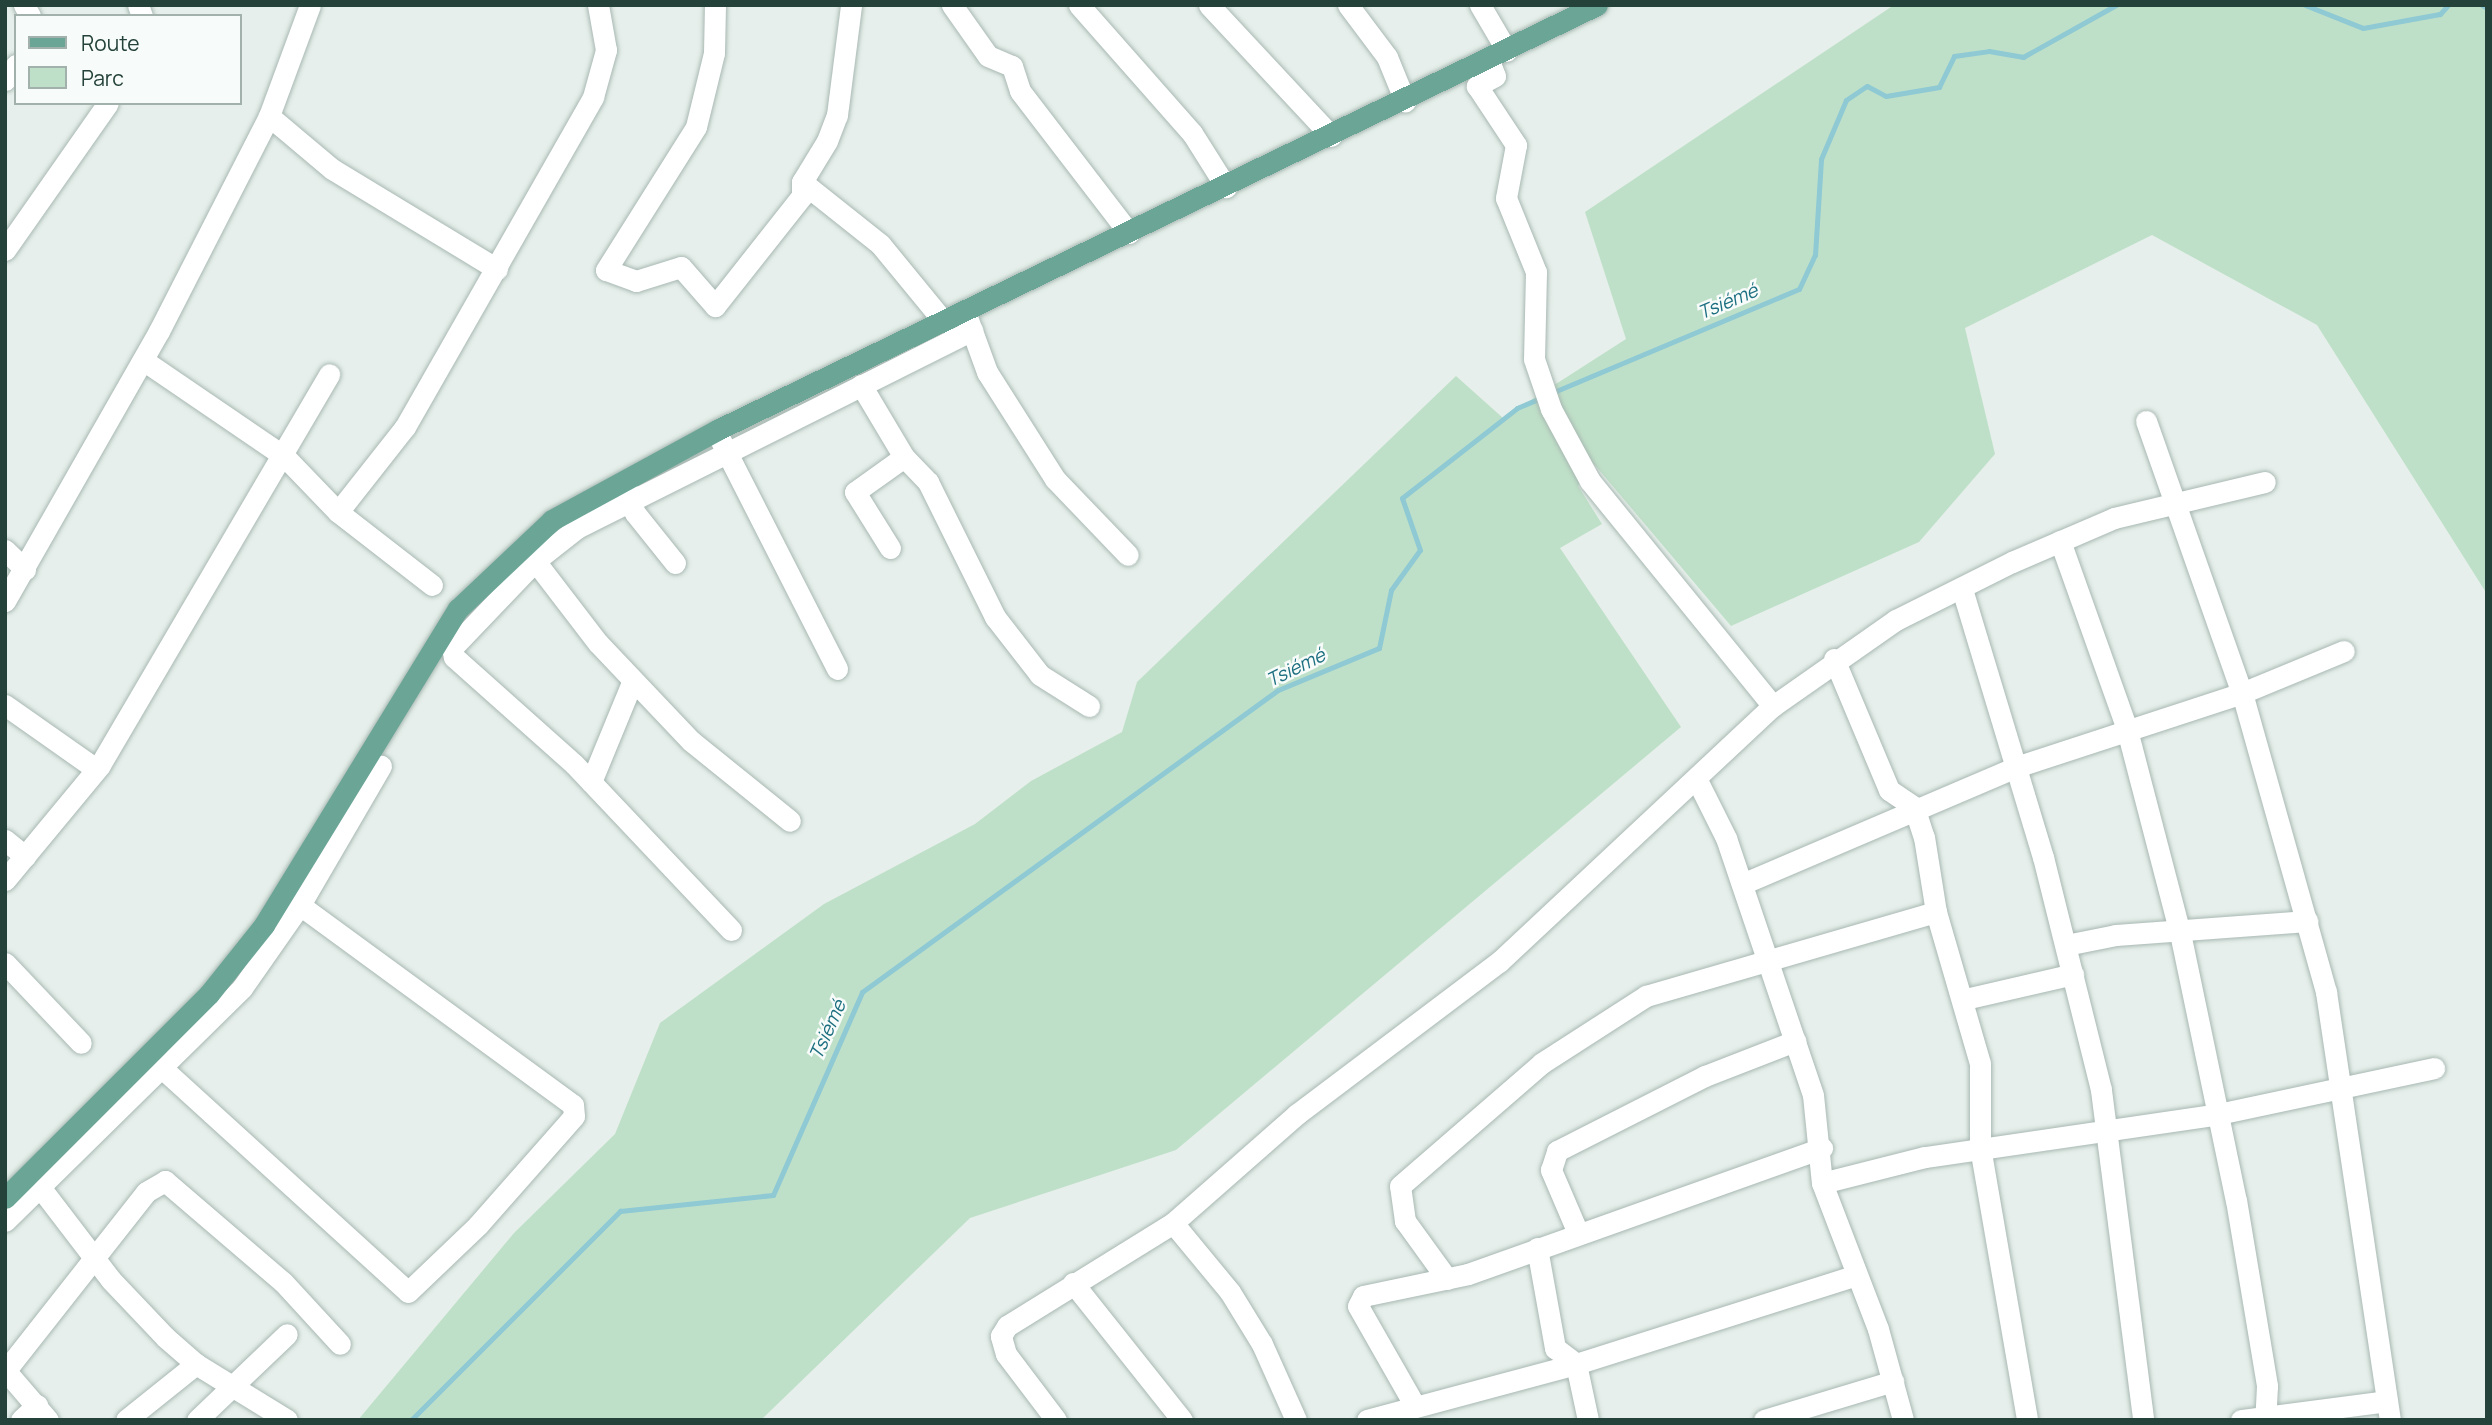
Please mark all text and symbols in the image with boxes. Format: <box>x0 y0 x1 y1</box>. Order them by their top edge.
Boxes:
legend <box>14 14 242 105</box>
text: Route <box>81 29 139 57</box>
text: Parc <box>81 64 124 92</box>
water label: Tsiémé <box>1695 279 1761 325</box>
water label: Tsiémé <box>1263 644 1329 692</box>
water label: Tsiémé <box>805 997 851 1063</box>

